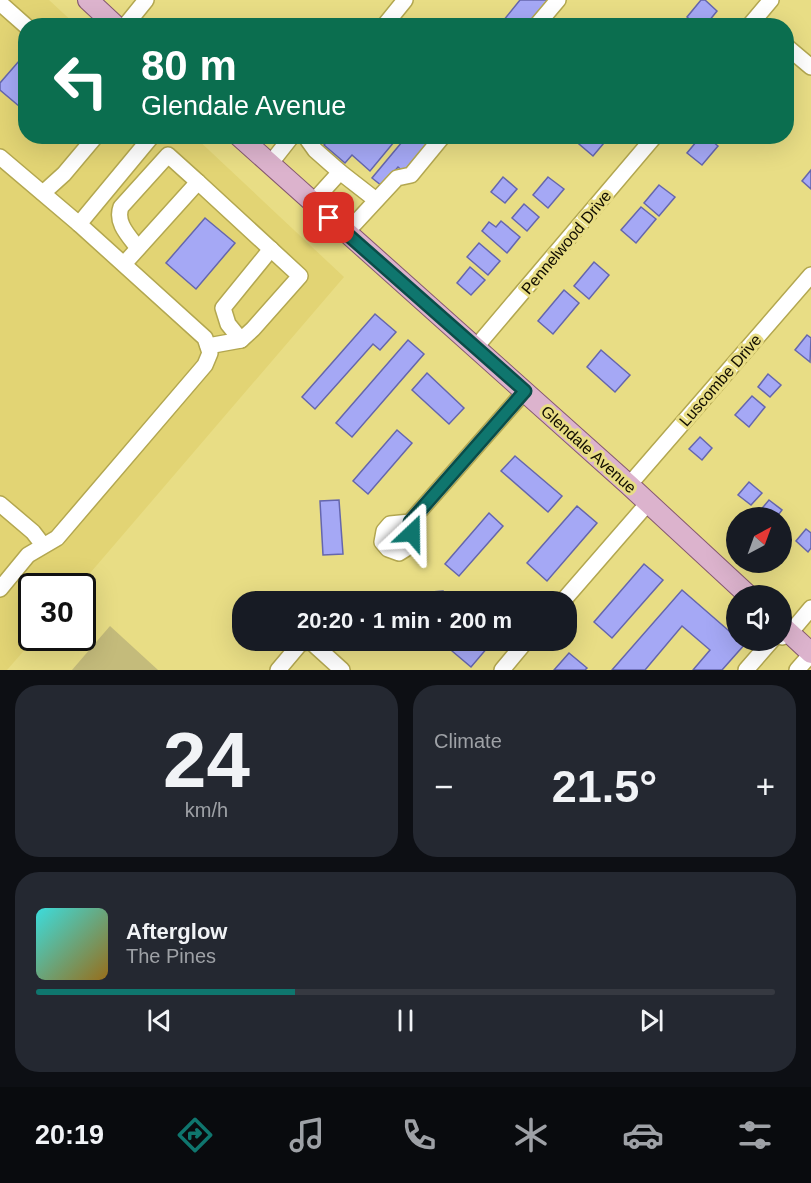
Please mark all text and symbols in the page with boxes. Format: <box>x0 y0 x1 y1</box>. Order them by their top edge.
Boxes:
icon: left <box>42 42 120 120</box>
text: 80 m <box>141 42 237 89</box>
text: Glendale Avenue <box>141 91 346 121</box>
street label: Pennelwood Drive <box>518 187 615 298</box>
pin <box>303 192 354 243</box>
icon: arrive <box>312 201 345 234</box>
street label: Luscombe Drive <box>676 331 765 430</box>
street label: Glendale Avenue <box>538 402 640 496</box>
position arrow <box>380 501 444 565</box>
north arrow <box>726 507 792 573</box>
map controls <box>726 507 792 651</box>
speed limit sign: 30 <box>18 573 96 651</box>
button: sound <box>726 585 792 651</box>
text: 20:20 · 1 min · 200 m <box>297 608 512 633</box>
text: 24 <box>163 716 250 804</box>
text: Climate <box>434 730 502 752</box>
text: 21.5° <box>552 761 657 812</box>
text: − <box>434 768 453 805</box>
text: + <box>756 768 775 805</box>
text: km/h <box>185 799 228 821</box>
text: Afterglow <box>126 919 227 944</box>
text: The Pines <box>126 945 216 967</box>
icon: previous <box>143 1004 176 1037</box>
icon: pause <box>389 1004 422 1037</box>
icon: next <box>635 1004 668 1037</box>
icon: directions <box>174 1114 216 1156</box>
icon: music <box>286 1114 328 1156</box>
icon: phone <box>398 1114 440 1156</box>
icon: climate <box>510 1114 552 1156</box>
icon: car <box>622 1114 664 1156</box>
icon: filters <box>734 1114 776 1156</box>
text: 20:19 <box>35 1120 104 1150</box>

